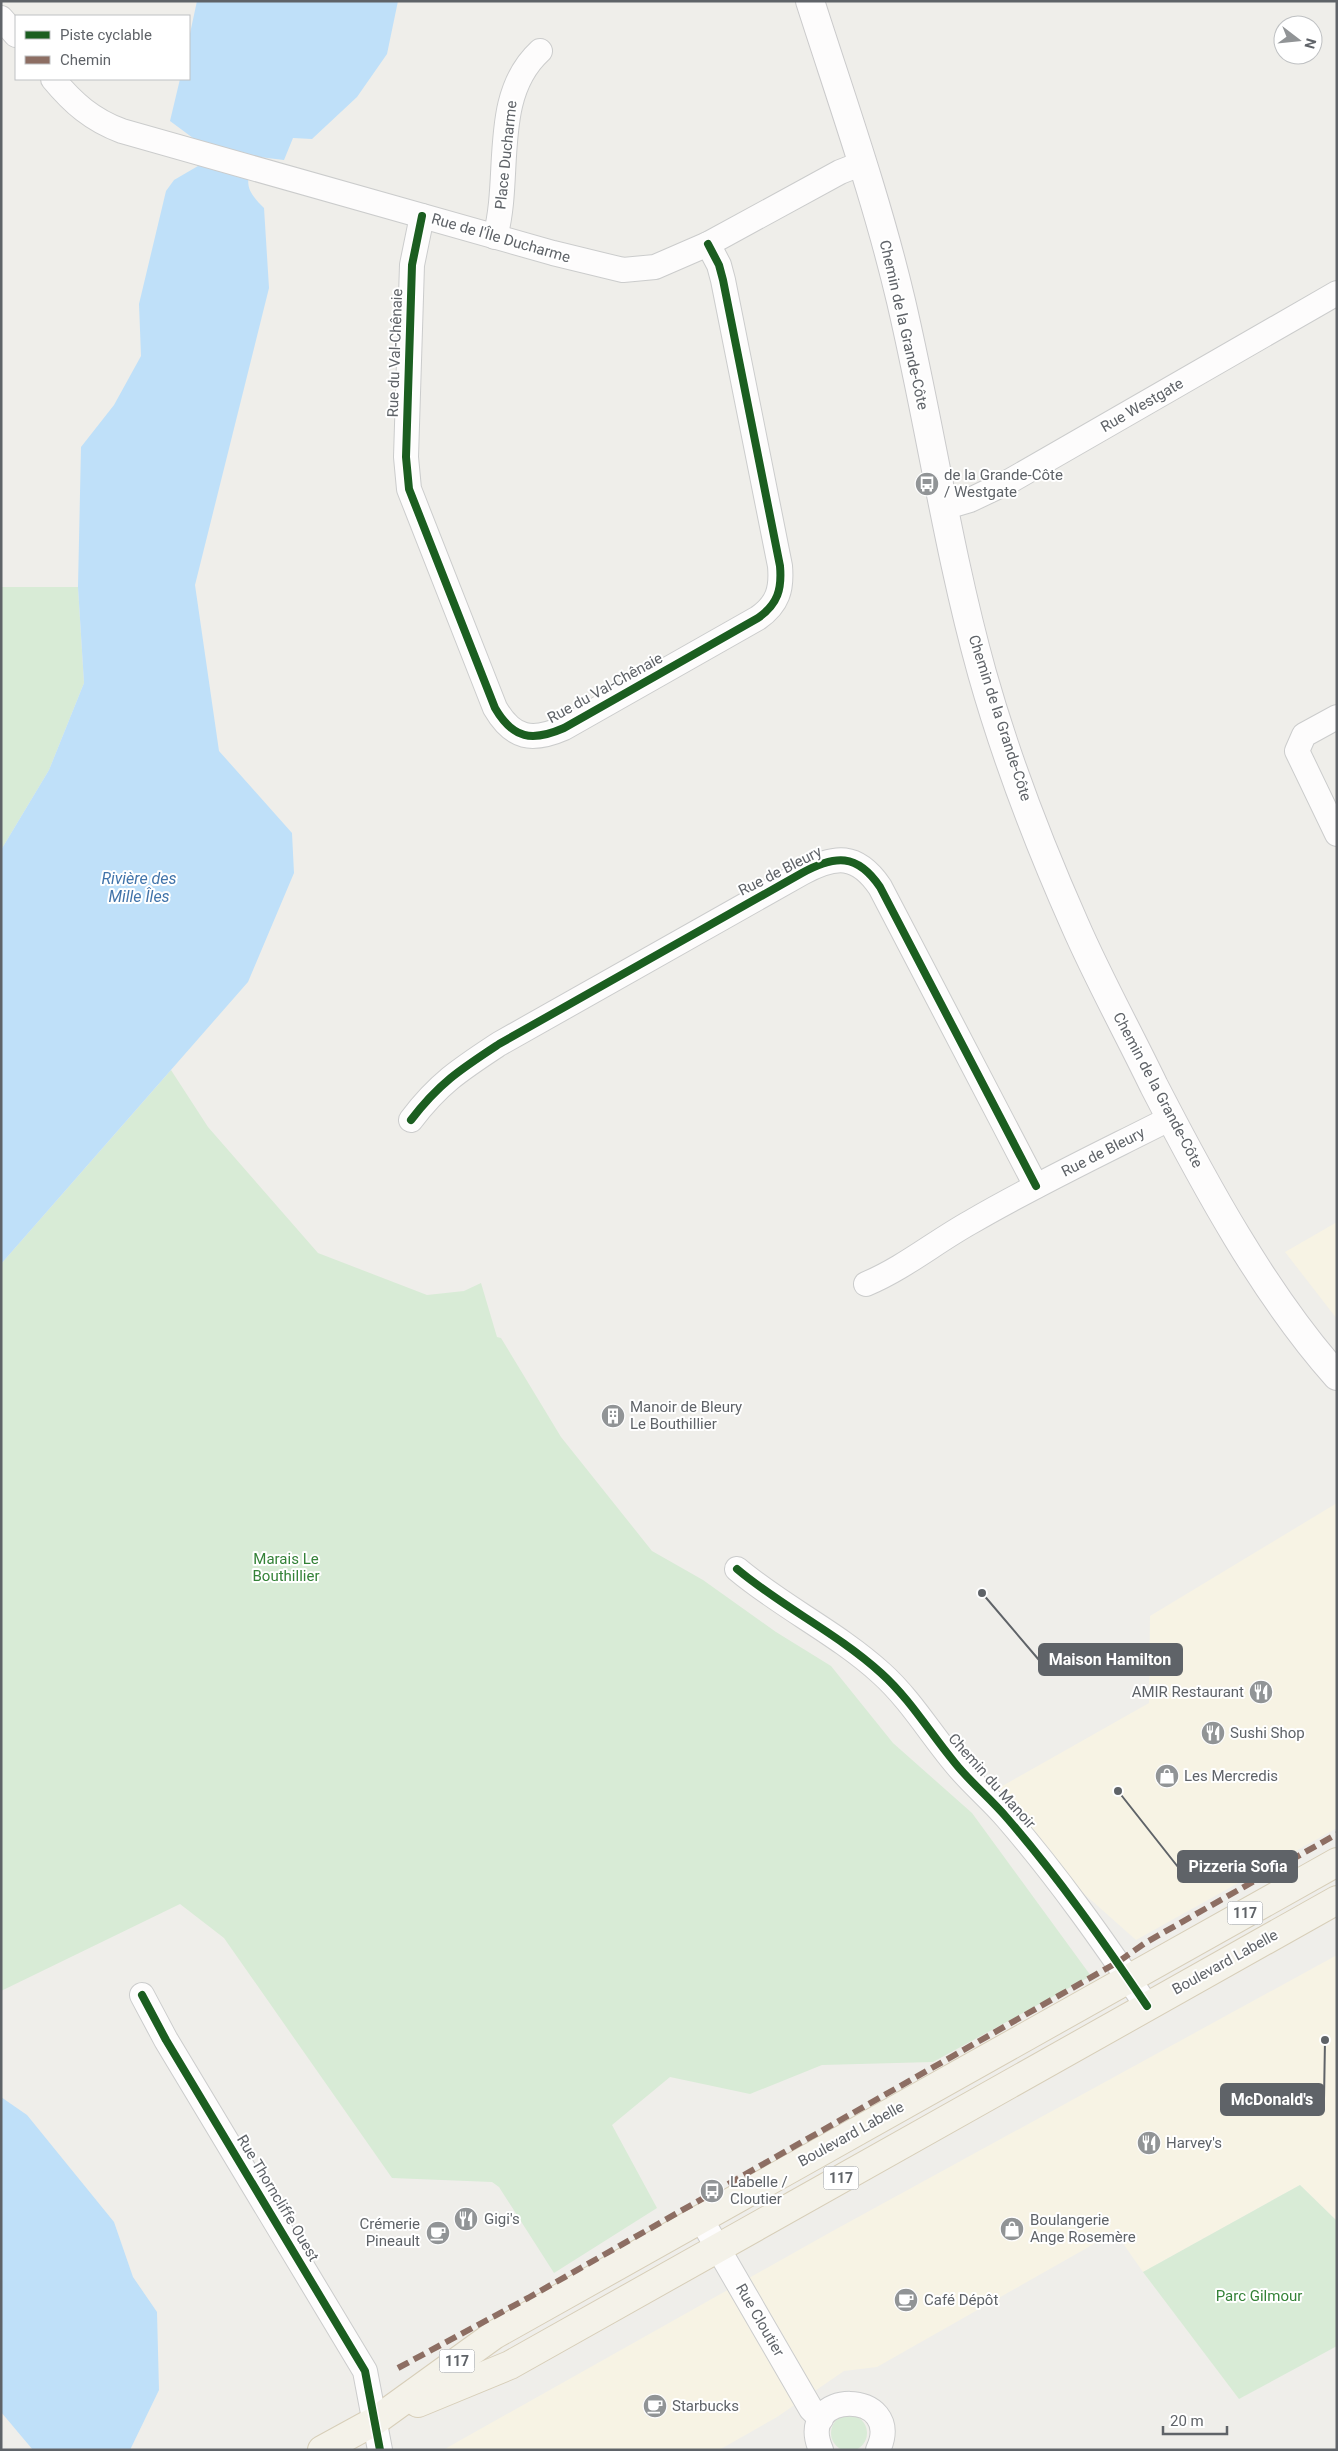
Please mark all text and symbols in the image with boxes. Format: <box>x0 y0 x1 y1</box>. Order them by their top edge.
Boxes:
legend <box>15 15 190 80</box>
north arrow <box>1273 15 1323 65</box>
text: Piste cyclable <box>60 26 152 44</box>
text: N <box>1301 37 1320 51</box>
text: Chemin <box>60 51 111 69</box>
street label: Place Ducharme <box>491 100 521 210</box>
street label: Rue de l'Île Ducharme <box>430 210 573 266</box>
street label: Chemin de la Grande-Côte <box>876 238 932 412</box>
street label: Rue du Val-Chênaie <box>384 288 406 418</box>
street label: Rue Westgate <box>1098 374 1187 436</box>
place label: de la Grande-Côte / Westgate <box>944 466 1063 501</box>
bus stop icon: de la Grande-Côte / Westgate <box>914 471 940 497</box>
street label: Chemin de la Grande-Côte <box>965 633 1035 803</box>
street label: Rue du Val-Chênaie <box>544 649 666 727</box>
street label: Rue de Bleury <box>735 842 825 900</box>
water label: Rivière des Mille Îles <box>101 869 177 906</box>
street label: Chemin de la Grande-Côte <box>1109 1009 1207 1171</box>
street label: Rue de Bleury <box>1058 1123 1148 1181</box>
place label: Manoir de Bleury Le Bouthillier <box>630 1398 742 1433</box>
building icon: Manoir de Bleury Le Bouthillier <box>600 1403 626 1429</box>
park label: Marais Le Bouthillier <box>253 1550 319 1585</box>
callout: Maison Hamilton <box>1039 1644 1182 1675</box>
text: Maison Hamilton <box>1049 1650 1171 1669</box>
restaurant icon: AMIR Restaurant <box>1248 1679 1274 1705</box>
place label: AMIR Restaurant <box>1132 1683 1244 1701</box>
restaurant icon: Sushi Shop <box>1200 1720 1226 1746</box>
place label: Sushi Shop <box>1230 1724 1305 1742</box>
street label: Chemin du Manoir <box>944 1730 1040 1832</box>
shop icon: Les Mercredis <box>1154 1763 1180 1789</box>
place label: Les Mercredis <box>1184 1767 1278 1785</box>
callout: Pizzeria Sofia <box>1178 1851 1297 1882</box>
text: Pizzeria Sofia <box>1188 1857 1288 1876</box>
road number: 117 <box>1228 1902 1262 1925</box>
street label: Boulevard Labelle <box>1169 1926 1281 1998</box>
callout: McDonald's <box>1221 2084 1324 2115</box>
text: McDonald's <box>1231 2090 1313 2109</box>
street label: Boulevard Labelle <box>795 2098 907 2170</box>
restaurant icon: Harvey's <box>1136 2130 1162 2156</box>
street label: Rue Thorncliffe Ouest <box>233 2132 323 2265</box>
place label: Harvey's <box>1166 2134 1222 2152</box>
road number: 117 <box>824 2166 858 2190</box>
place label: Labelle / Cloutier <box>730 2173 788 2208</box>
bus stop icon: Labelle / Cloutier <box>699 2178 725 2204</box>
restaurant icon: Gigi's <box>453 2206 479 2232</box>
place label: Gigi's <box>484 2210 520 2228</box>
place label: Boulangerie Ange Rosemère <box>1030 2211 1136 2246</box>
place label: Crémerie Pineault <box>360 2215 420 2250</box>
shop icon: Boulangerie Ange Rosemère <box>999 2216 1025 2242</box>
cafe icon: Crémerie Pineault <box>425 2220 451 2246</box>
street label: Rue Cloutier <box>732 2280 788 2360</box>
cafe icon: Café Dépôt <box>893 2287 919 2313</box>
park label: Parc Gilmour <box>1216 2287 1302 2305</box>
place label: Café Dépôt <box>924 2291 998 2309</box>
road number: 117 <box>440 2350 474 2372</box>
cafe icon: Starbucks <box>642 2393 668 2419</box>
place label: Starbucks <box>672 2397 739 2415</box>
scale bar <box>1163 2404 1227 2436</box>
text: 20 m <box>1170 2412 1204 2430</box>

